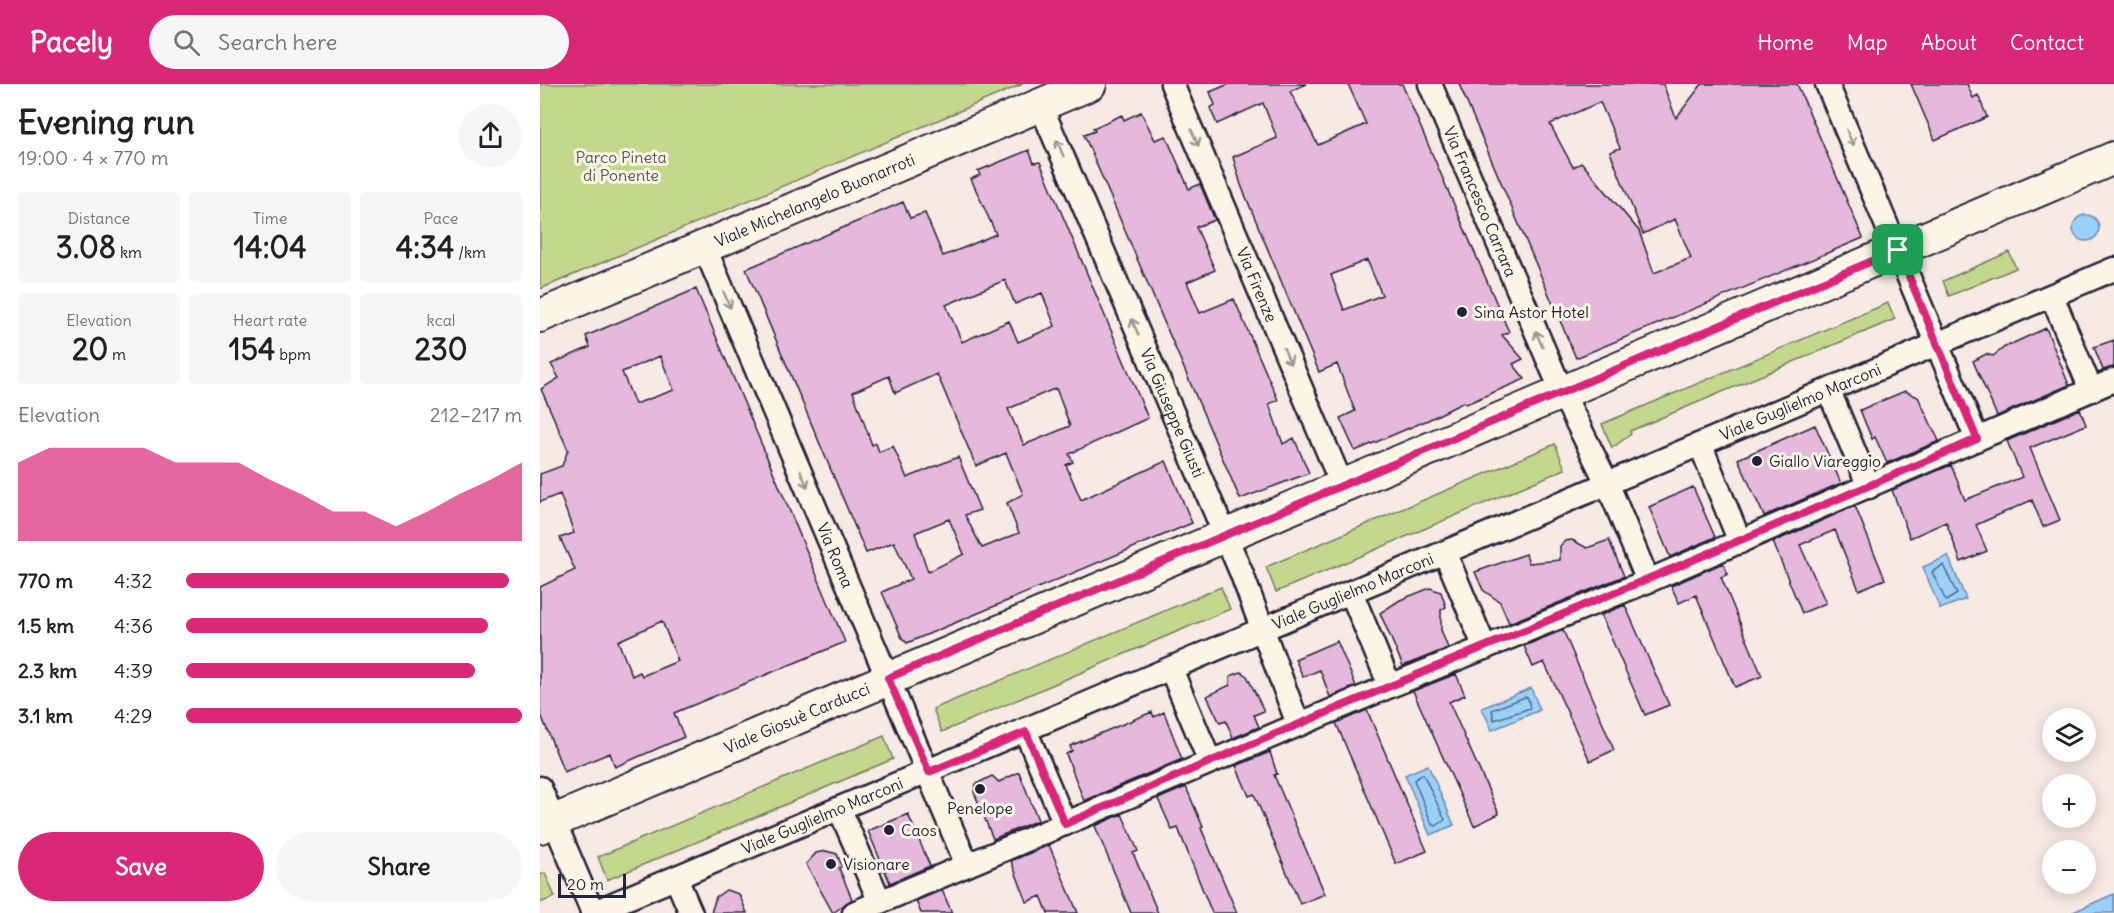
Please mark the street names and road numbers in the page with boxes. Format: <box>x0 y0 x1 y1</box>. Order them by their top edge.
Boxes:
street label: Via Francesco Carrara <box>1439 124 1521 280</box>
street label: Viale Michelangelo Buonarroti <box>712 149 918 251</box>
street label: Via Firenze <box>1232 244 1282 325</box>
street label: Via Giuseppe Giusti <box>1136 345 1209 480</box>
street label: Viale Guglielmo Marconi <box>1717 359 1884 445</box>
street label: Via Roma <box>813 520 858 591</box>
street label: Viale Guglielmo Marconi <box>1269 548 1436 634</box>
street label: Viale Giosuè Carducci <box>721 678 873 758</box>
street label: Viale Guglielmo Marconi <box>739 773 906 859</box>

